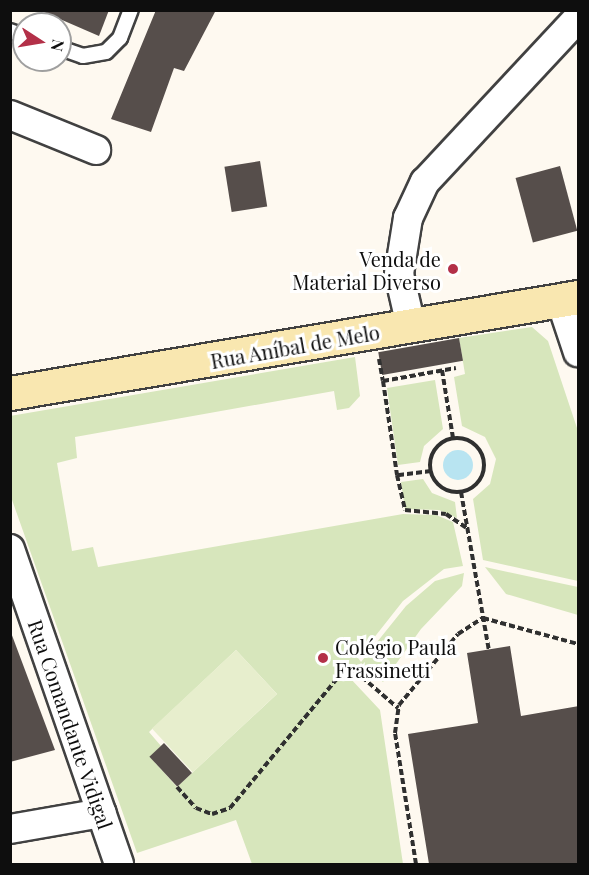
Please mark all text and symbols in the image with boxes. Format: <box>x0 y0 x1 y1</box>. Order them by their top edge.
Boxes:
north arrow <box>12 12 72 72</box>
text: N <box>47 38 70 53</box>
place label: Venda de Material Diverso <box>292 246 441 293</box>
marker: Venda de Material Diverso <box>446 262 460 276</box>
street label: Rua Aníbal de Melo <box>208 319 382 373</box>
street label: Rua Comandante Vidigal <box>24 616 118 832</box>
place label: Colégio Paula Frassinetti <box>335 634 456 681</box>
marker: Colégio Paula Frassinetti <box>316 651 330 665</box>

